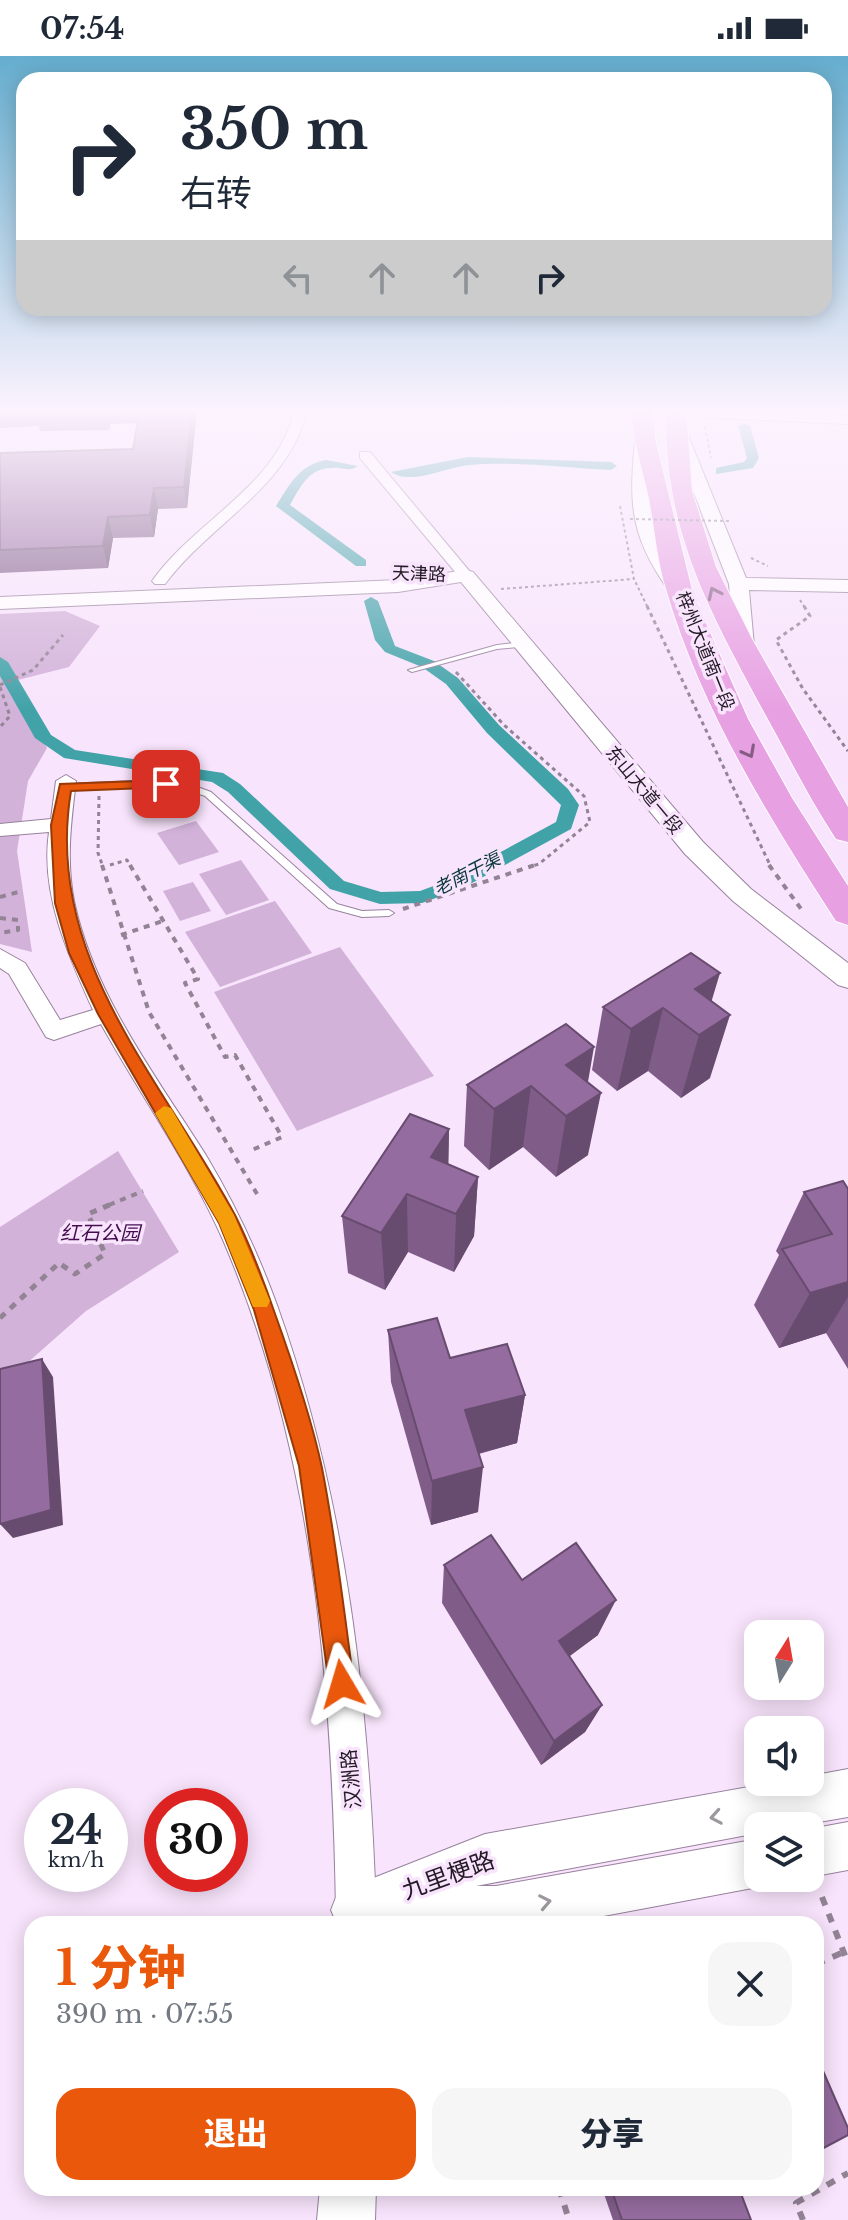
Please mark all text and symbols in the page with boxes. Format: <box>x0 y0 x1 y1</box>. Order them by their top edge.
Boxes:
text: 07:54 <box>40 10 124 47</box>
text: 350 m <box>180 95 368 164</box>
icon: right <box>48 104 152 208</box>
text: 右转 <box>180 171 252 216</box>
icon: left <box>276 256 320 300</box>
icon: ahead <box>360 256 404 300</box>
icon: ahead <box>444 256 488 300</box>
icon: right <box>528 256 572 300</box>
street label: 天津路 <box>392 562 446 586</box>
one-way arrow <box>708 587 724 602</box>
street label: 梓州大道南一段 <box>671 588 739 714</box>
street label: 东山大道一段 <box>601 742 687 838</box>
one-way arrow <box>740 743 755 758</box>
pin <box>132 750 200 818</box>
icon: arrive <box>144 762 188 806</box>
water label: 老南干渠 <box>430 846 507 900</box>
park label: 红石公园 <box>60 1221 143 1245</box>
north arrow <box>744 1620 824 1700</box>
map controls <box>744 1620 824 1892</box>
position arrow <box>300 1642 384 1726</box>
button: sound <box>744 1716 824 1796</box>
street label: 汉洲路 <box>336 1748 366 1810</box>
speed limit sign: 30 <box>144 1788 248 1892</box>
text: 24 <box>50 1805 102 1855</box>
one-way arrow <box>709 1807 723 1824</box>
button: layers <box>744 1812 824 1892</box>
street label: 九里梗路 <box>398 1845 498 1905</box>
text: km/h <box>48 1848 104 1872</box>
one-way arrow <box>539 1895 552 1912</box>
text: 1 分钟 <box>56 1938 186 1998</box>
button: close <box>708 1942 792 2026</box>
text: 390 m · 07:55 <box>56 1998 234 2030</box>
button: 退出 <box>56 2088 416 2180</box>
button: 分享 <box>432 2088 792 2180</box>

